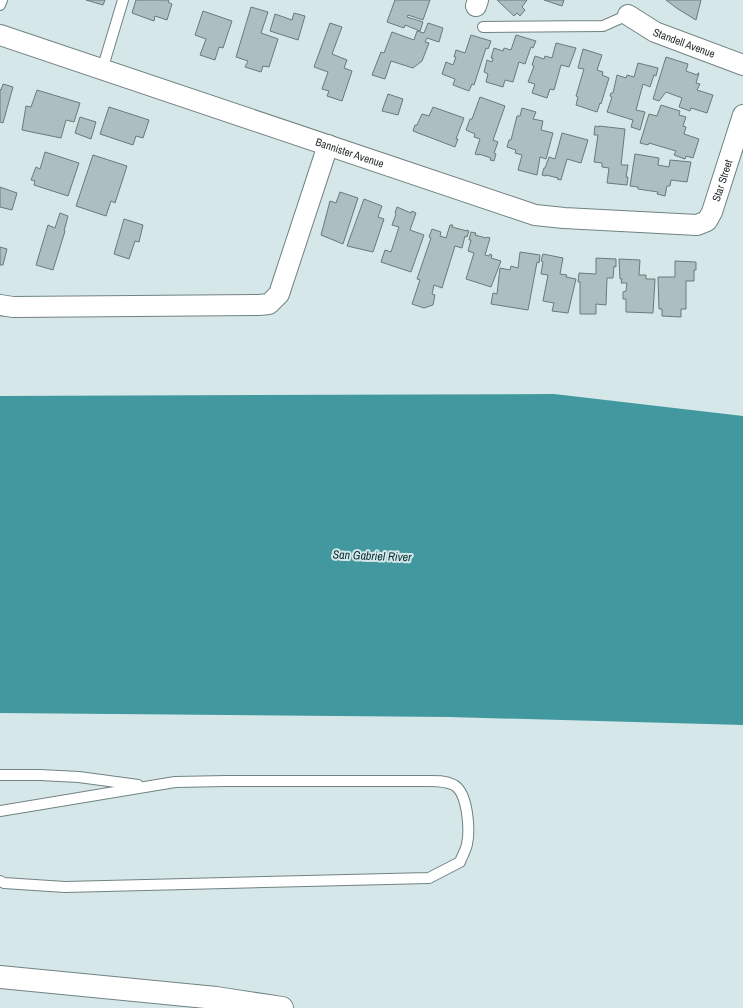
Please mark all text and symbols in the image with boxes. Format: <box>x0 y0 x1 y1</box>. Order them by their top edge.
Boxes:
street label: Standell Avenue <box>651 25 717 61</box>
street label: Bannister Avenue <box>314 135 386 171</box>
street label: Star Street <box>709 157 735 203</box>
water label: San Gabriel River <box>332 547 412 565</box>

